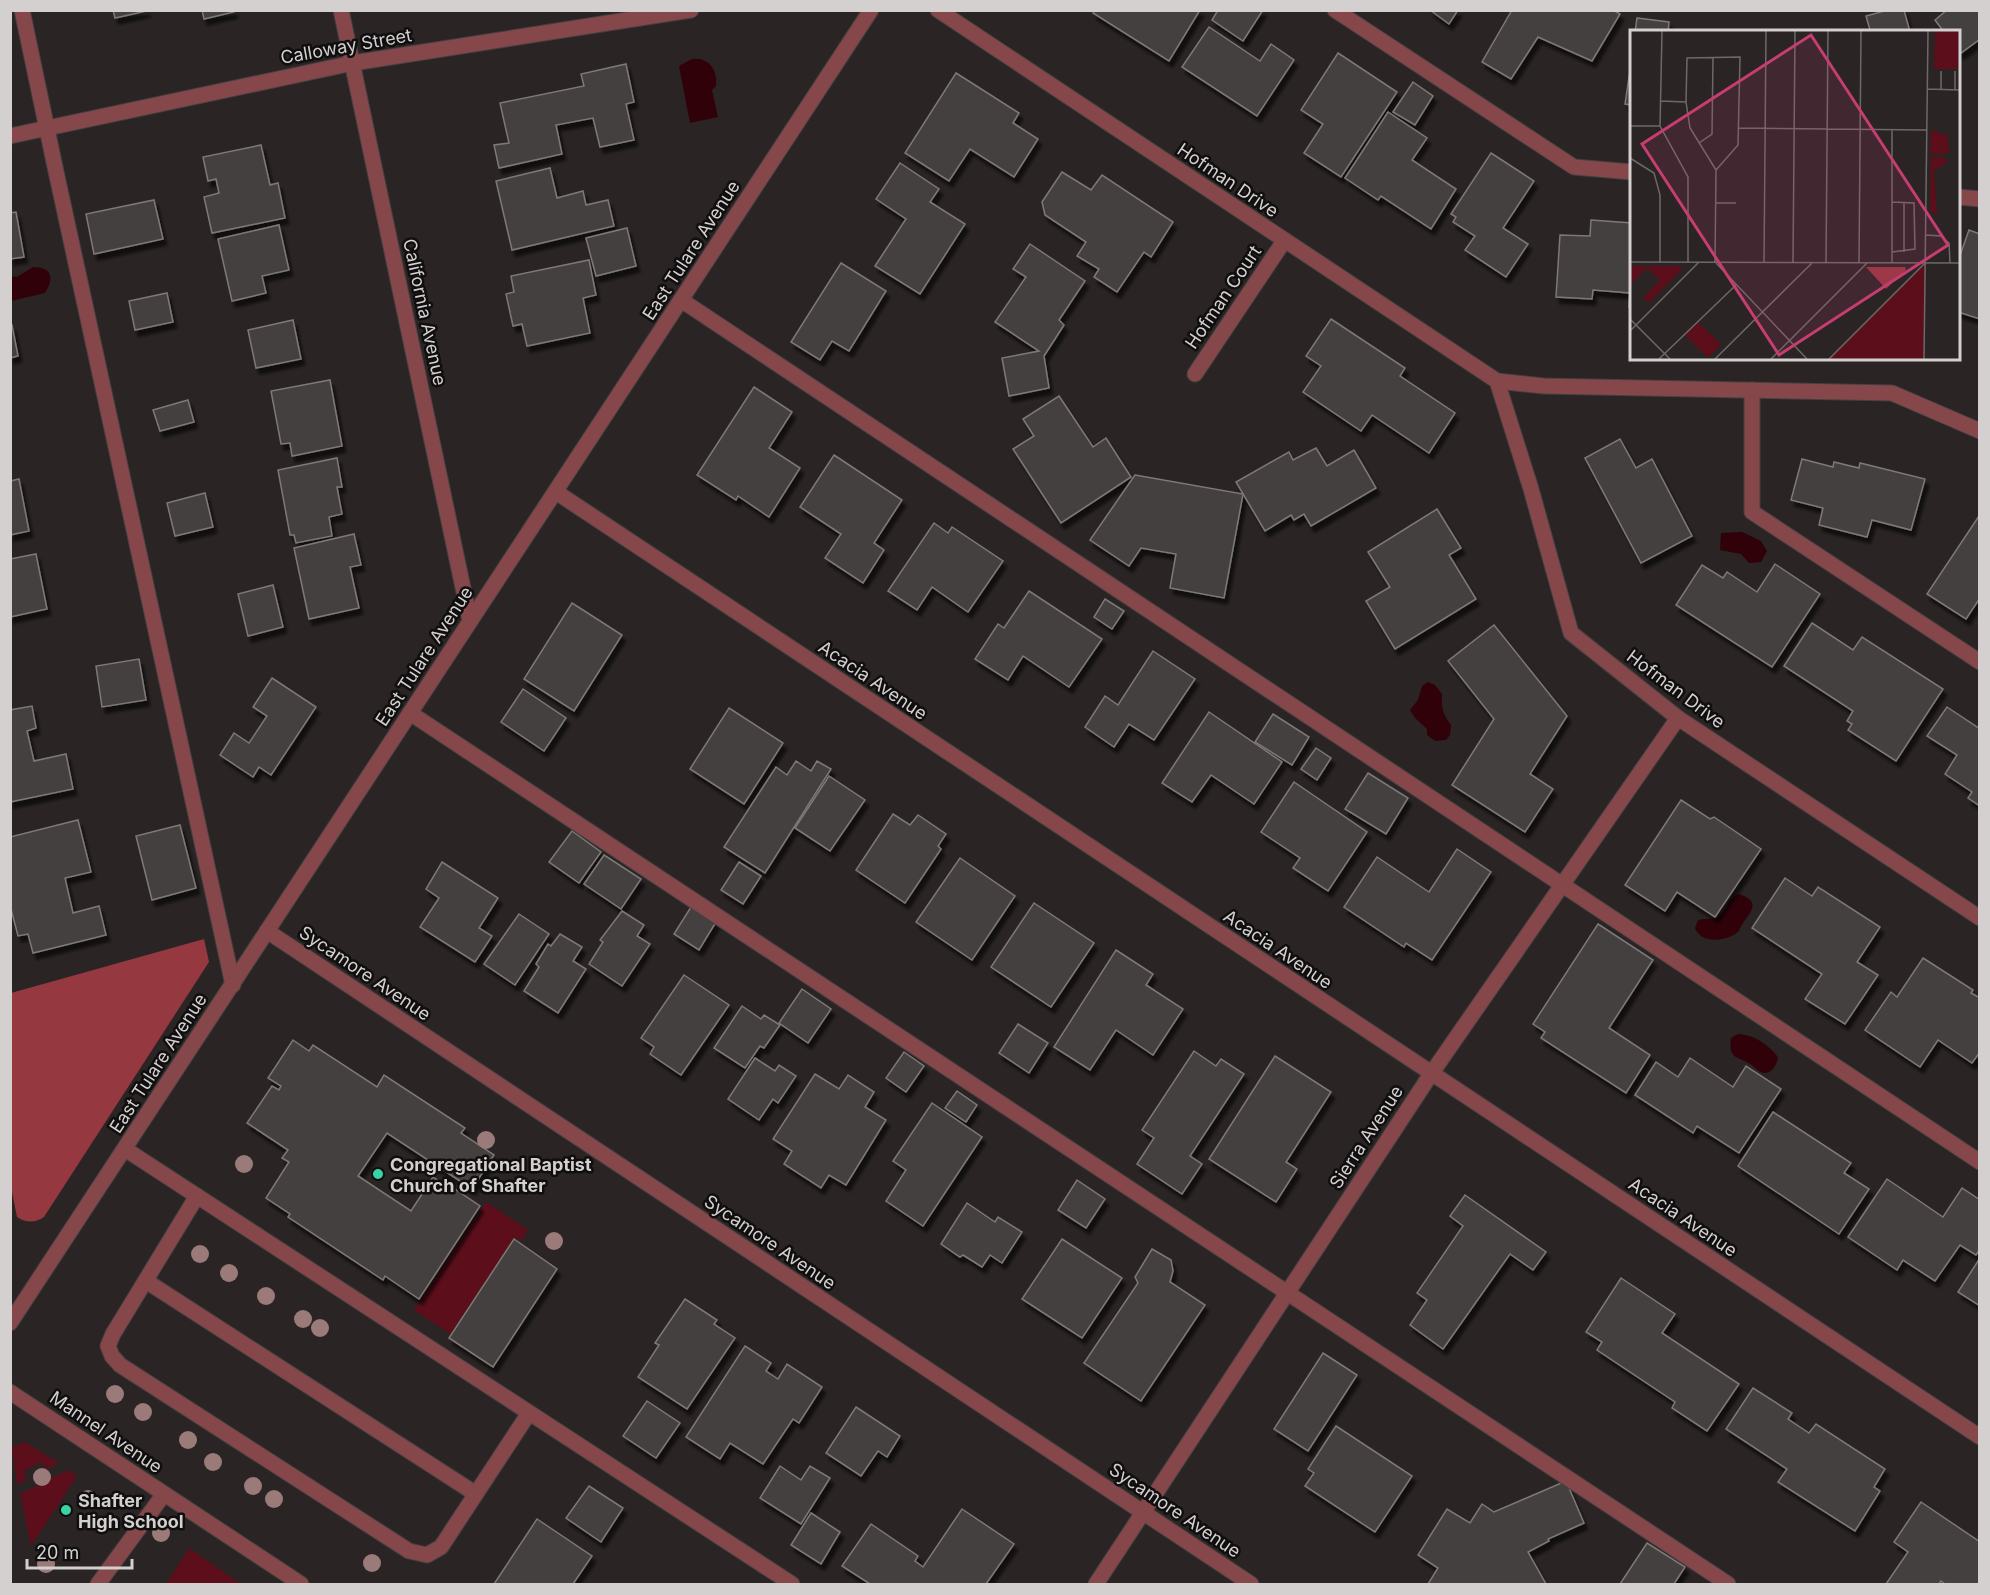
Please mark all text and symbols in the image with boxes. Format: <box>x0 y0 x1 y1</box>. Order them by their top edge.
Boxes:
street label: Calloway Street <box>279 24 413 68</box>
inset map <box>1630 30 1960 360</box>
street label: Hofman Drive <box>1174 139 1282 221</box>
street label: East Tulare Avenue <box>638 176 744 324</box>
street label: California Avenue <box>399 237 451 387</box>
street label: Hofman Court <box>1181 241 1265 353</box>
street label: East Tulare Avenue <box>371 582 477 730</box>
street label: Acacia Avenue <box>815 636 931 724</box>
street label: Hofman Drive <box>1623 645 1729 733</box>
street label: Acacia Avenue <box>1220 905 1336 993</box>
street label: Sycamore Avenue <box>295 921 435 1025</box>
street label: East Tulare Avenue <box>105 989 211 1137</box>
street label: Sierra Avenue <box>1325 1082 1407 1192</box>
place label: Congregational Baptist Church of Shafter <box>390 1154 592 1196</box>
marker: Congregational Baptist Church of Shafter <box>371 1167 385 1181</box>
street label: Acacia Avenue <box>1625 1173 1741 1261</box>
street label: Sycamore Avenue <box>700 1190 840 1294</box>
street label: Mannel Avenue <box>46 1387 166 1477</box>
street label: Sycamore Avenue <box>1105 1458 1245 1562</box>
place label: Shafter High School <box>78 1490 184 1532</box>
marker: Shafter High School <box>59 1503 73 1517</box>
scale bar <box>27 1532 132 1570</box>
text: 20 m <box>36 1542 79 1563</box>

